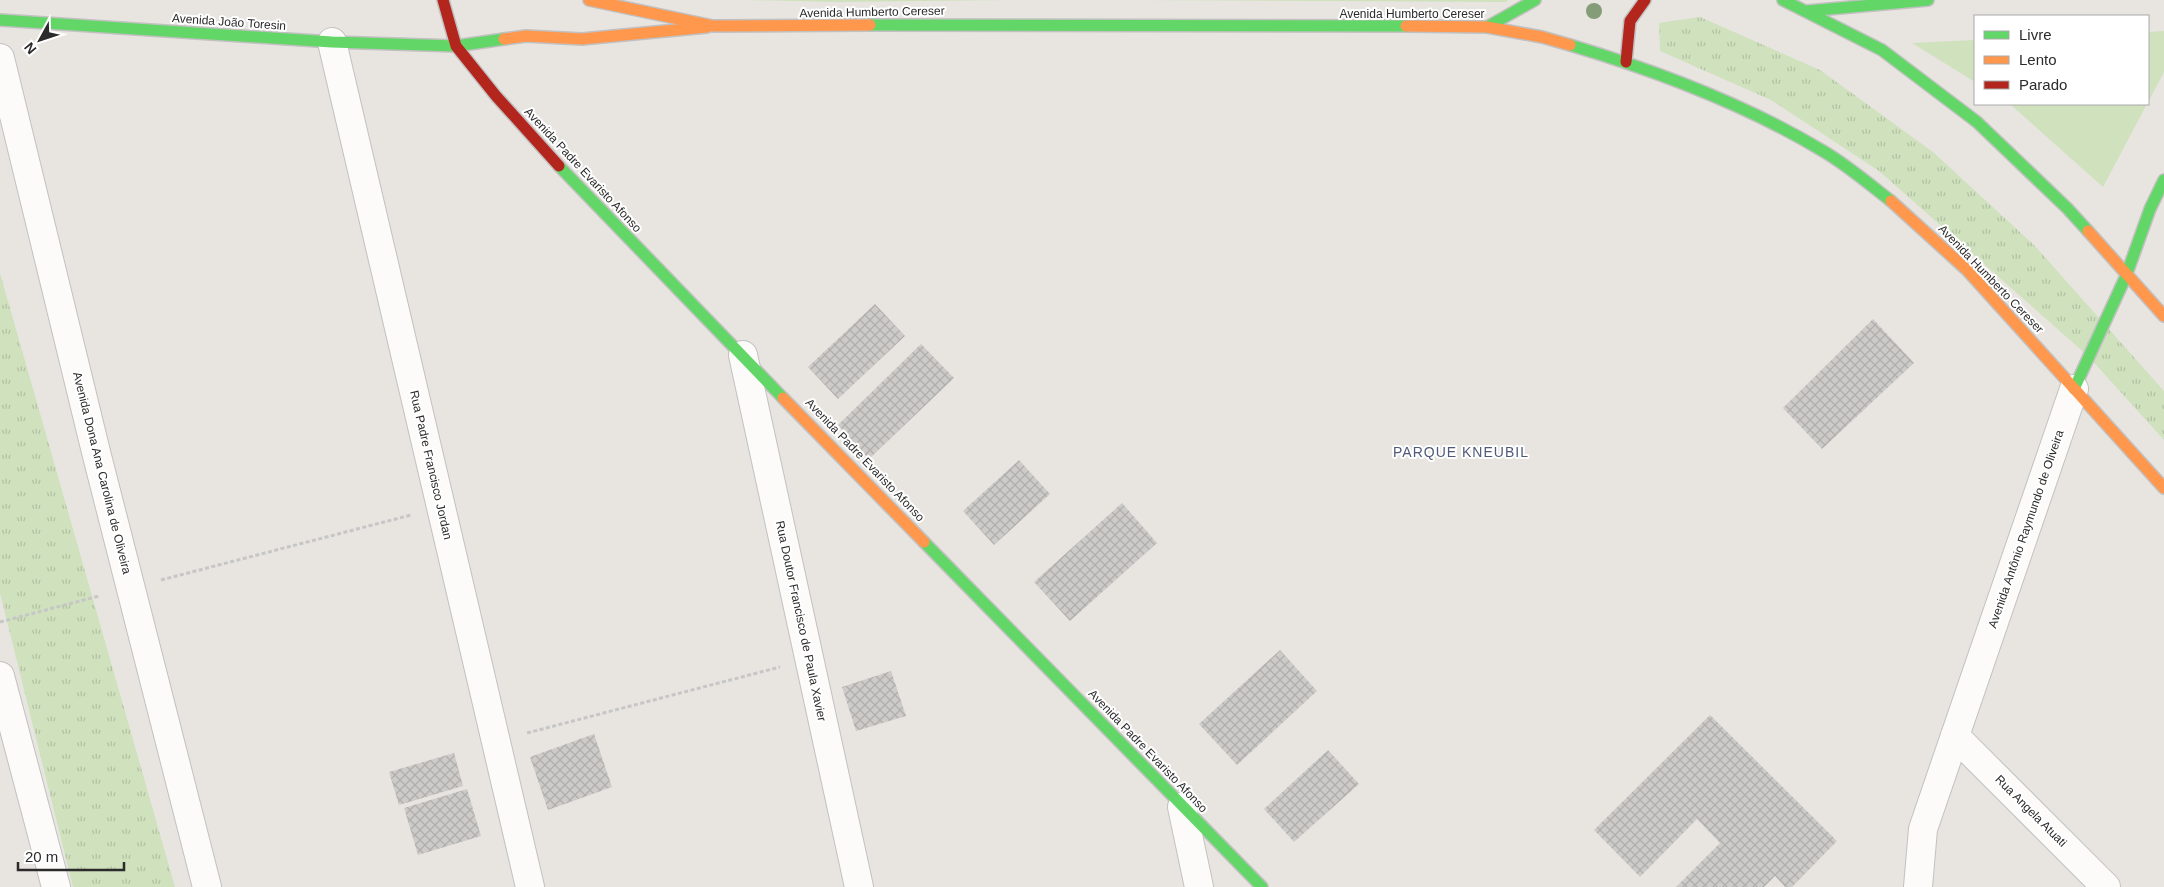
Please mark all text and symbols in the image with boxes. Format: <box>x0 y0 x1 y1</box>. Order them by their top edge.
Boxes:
street label: Avenida Humberto Cereser <box>799 4 945 20</box>
street label: Avenida Humberto Cereser <box>1339 7 1485 21</box>
street label: Avenida João Toresin <box>171 11 287 33</box>
north arrow <box>15 15 65 65</box>
legend <box>1974 15 2149 105</box>
text: Livre <box>2019 26 2052 43</box>
text: N <box>21 39 39 57</box>
text: Lento <box>2019 51 2057 68</box>
text: Parado <box>2019 76 2067 93</box>
street label: Avenida Padre Evaristo Afonso <box>522 105 645 235</box>
street label: Avenida Humberto Cereser <box>1936 222 2046 336</box>
street label: Avenida Dona Ana Carolina de Oliveira <box>70 370 134 576</box>
street label: Rua Padre Francisco Jordan <box>407 389 455 541</box>
street label: Avenida Padre Evaristo Afonso <box>803 396 928 525</box>
street label: Avenida Antônio Raymundo de Oliveira <box>1985 428 2067 630</box>
district label: PARQUE KNEUBIL <box>1393 444 1529 460</box>
street label: Rua Doutor Francisco de Paula Xavier <box>773 519 829 723</box>
street label: Avenida Padre Evaristo Afonso <box>1086 687 1211 816</box>
street label: Rua Angela Atuati <box>1992 772 2070 850</box>
scale bar <box>18 840 124 872</box>
text: 20 m <box>25 848 58 865</box>

